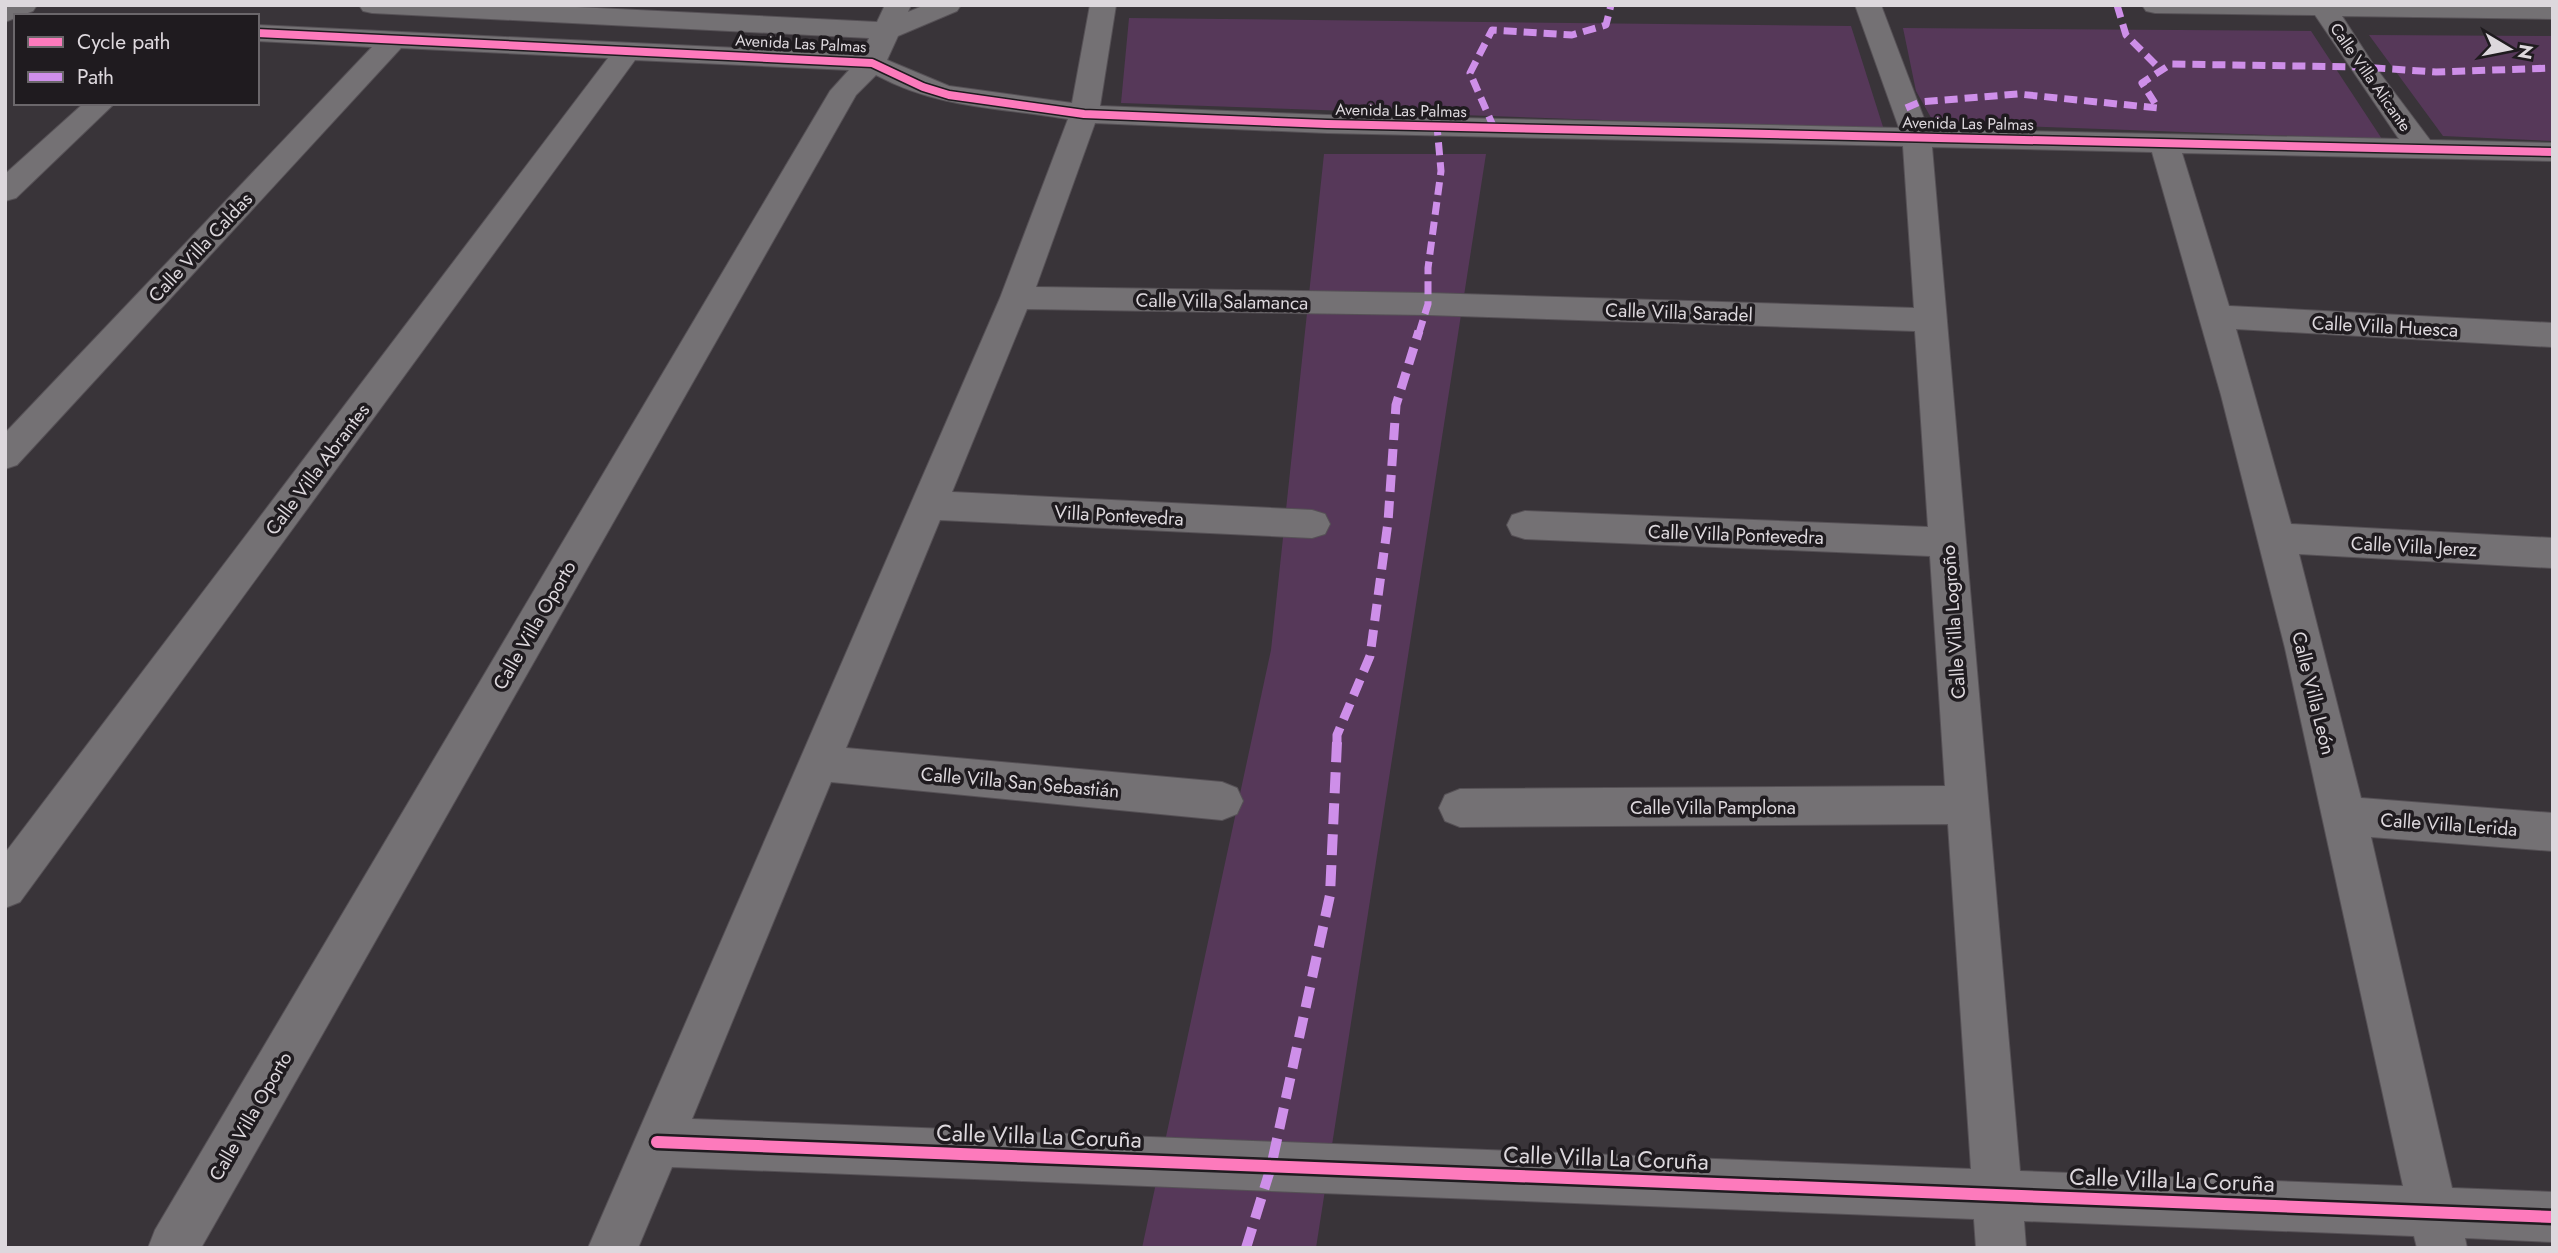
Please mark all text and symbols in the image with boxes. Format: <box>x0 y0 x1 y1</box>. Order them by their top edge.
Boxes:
legend <box>14 14 259 105</box>
north arrow <box>2474 14 2544 84</box>
street label: Calle Villa Alicante <box>2325 18 2417 136</box>
text: Cycle path <box>77 27 170 57</box>
street label: Avenida Las Palmas <box>735 29 867 58</box>
text: N <box>2511 42 2540 62</box>
text: Path <box>77 62 114 92</box>
street label: Avenida Las Palmas <box>1335 98 1467 123</box>
street label: Avenida Las Palmas <box>1902 111 2034 136</box>
street label: Calle Villa Caldas <box>142 186 259 308</box>
street label: Calle Villa Salamanca <box>1135 286 1309 317</box>
street label: Calle Villa Saradel <box>1605 296 1753 329</box>
street label: Calle Villa Huesca <box>2311 309 2459 344</box>
street label: Calle Villa Abrantes <box>259 398 376 541</box>
street label: Villa Pontevedra <box>1054 499 1184 532</box>
street label: Calle Villa Pontevedra <box>1648 518 1824 551</box>
street label: Calle Villa Jerez <box>2350 530 2478 563</box>
street label: Calle Villa Logroño <box>1935 544 1972 700</box>
street label: Calle Villa Oporto <box>486 556 582 695</box>
street label: Calle Villa León <box>2285 629 2342 758</box>
street label: Calle Villa San Sebastián <box>920 760 1120 805</box>
street label: Calle Villa Pamplona <box>1630 794 1796 821</box>
street label: Calle Villa Lerida <box>2380 806 2518 843</box>
street label: Calle Villa Oporto <box>202 1047 298 1186</box>
street label: Calle Villa La Coruña <box>936 1115 1142 1157</box>
street label: Calle Villa La Coruña <box>1503 1137 1709 1179</box>
street label: Calle Villa La Coruña <box>2069 1159 2275 1201</box>

